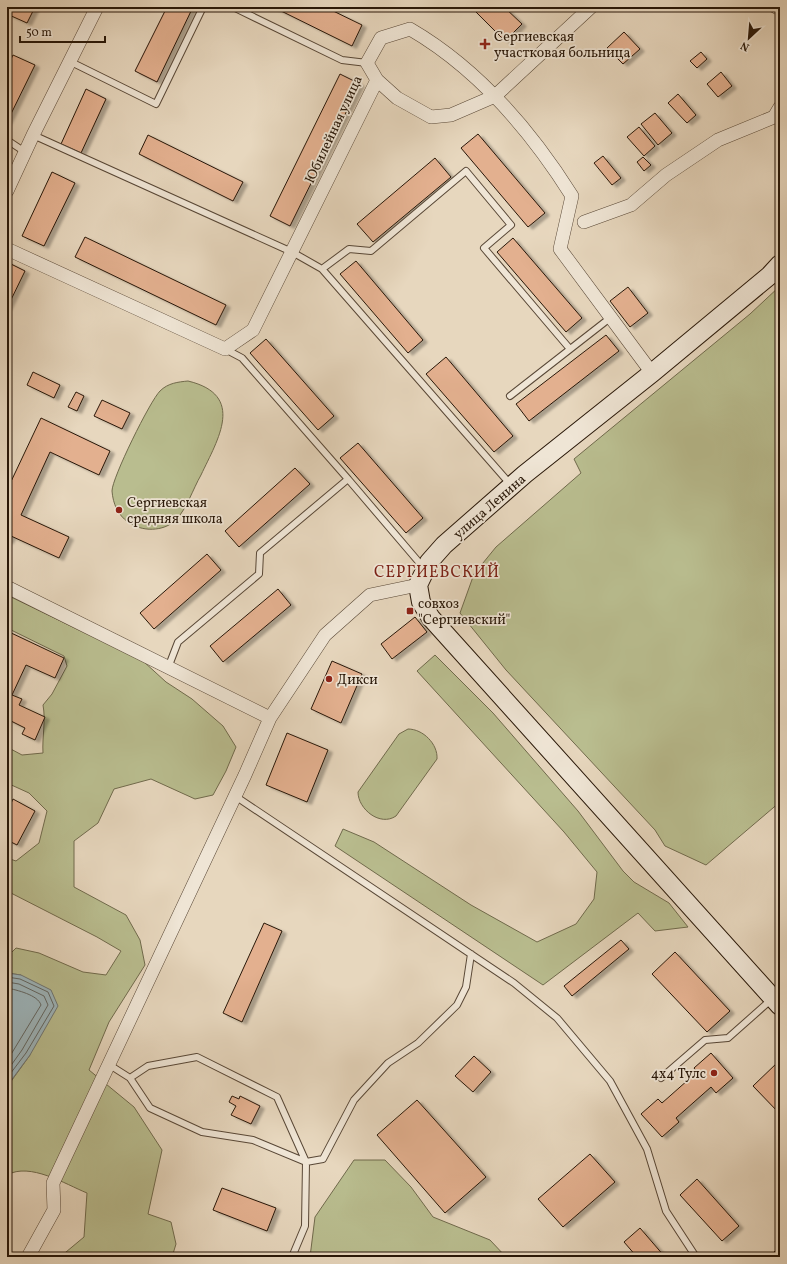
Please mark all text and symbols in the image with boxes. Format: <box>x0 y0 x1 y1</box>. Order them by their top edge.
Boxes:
scale bar <box>20 18 105 44</box>
north arrow <box>729 18 769 58</box>
text: 50 m <box>26 25 52 41</box>
place label: Сергиевская участковая больница <box>494 28 630 63</box>
text: N <box>738 37 752 54</box>
marker: Сергиевская участковая больница <box>479 38 491 50</box>
street label: Юбилейная улица <box>301 73 368 187</box>
street label: улица Ленина <box>450 470 530 544</box>
place label: Сергиевская средняя школа <box>127 494 223 529</box>
marker: Сергиевская средняя школа <box>114 505 124 515</box>
district label: СЕРГИЕВСКИЙ <box>374 562 500 584</box>
place label: совхоз "Сергиевский" <box>418 595 510 630</box>
marker: совхоз "Сергиевский" <box>405 606 415 616</box>
place label: Дикси <box>337 671 378 690</box>
marker: Дикси <box>324 674 334 684</box>
place label: 4x4 Тулс <box>651 1065 706 1084</box>
marker: 4x4 Тулс <box>709 1068 719 1078</box>

